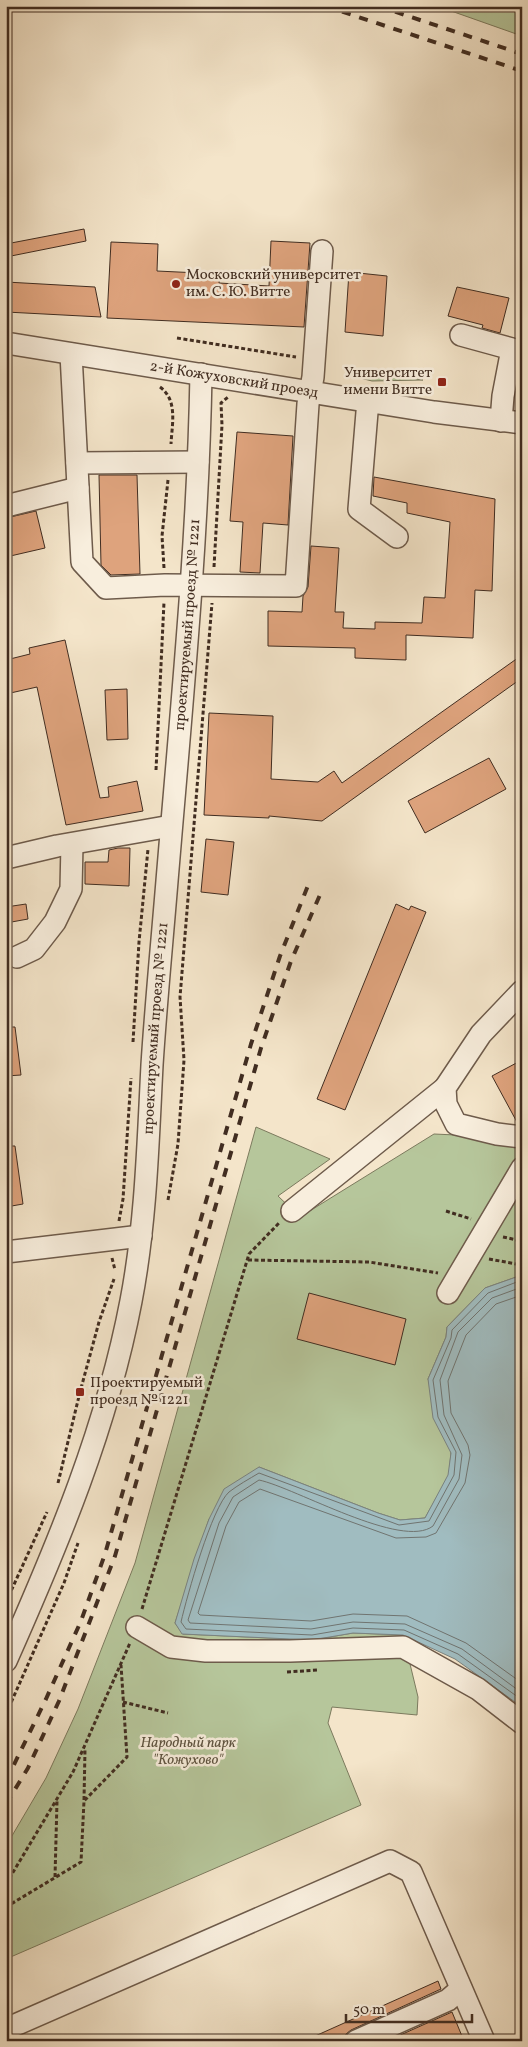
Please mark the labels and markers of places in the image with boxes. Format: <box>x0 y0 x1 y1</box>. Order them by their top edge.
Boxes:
place label: Московский университет им. С. Ю. Витте <box>186 265 361 303</box>
marker: Московский университет им. С. Ю. Витте <box>170 278 182 290</box>
place label: Университет имени Витте <box>344 363 432 401</box>
marker: Университет имени Витте <box>436 376 448 388</box>
place label: Проектируемый проезд № 1221 <box>90 1373 203 1411</box>
marker: Проектируемый проезд № 1221 <box>74 1386 86 1398</box>

